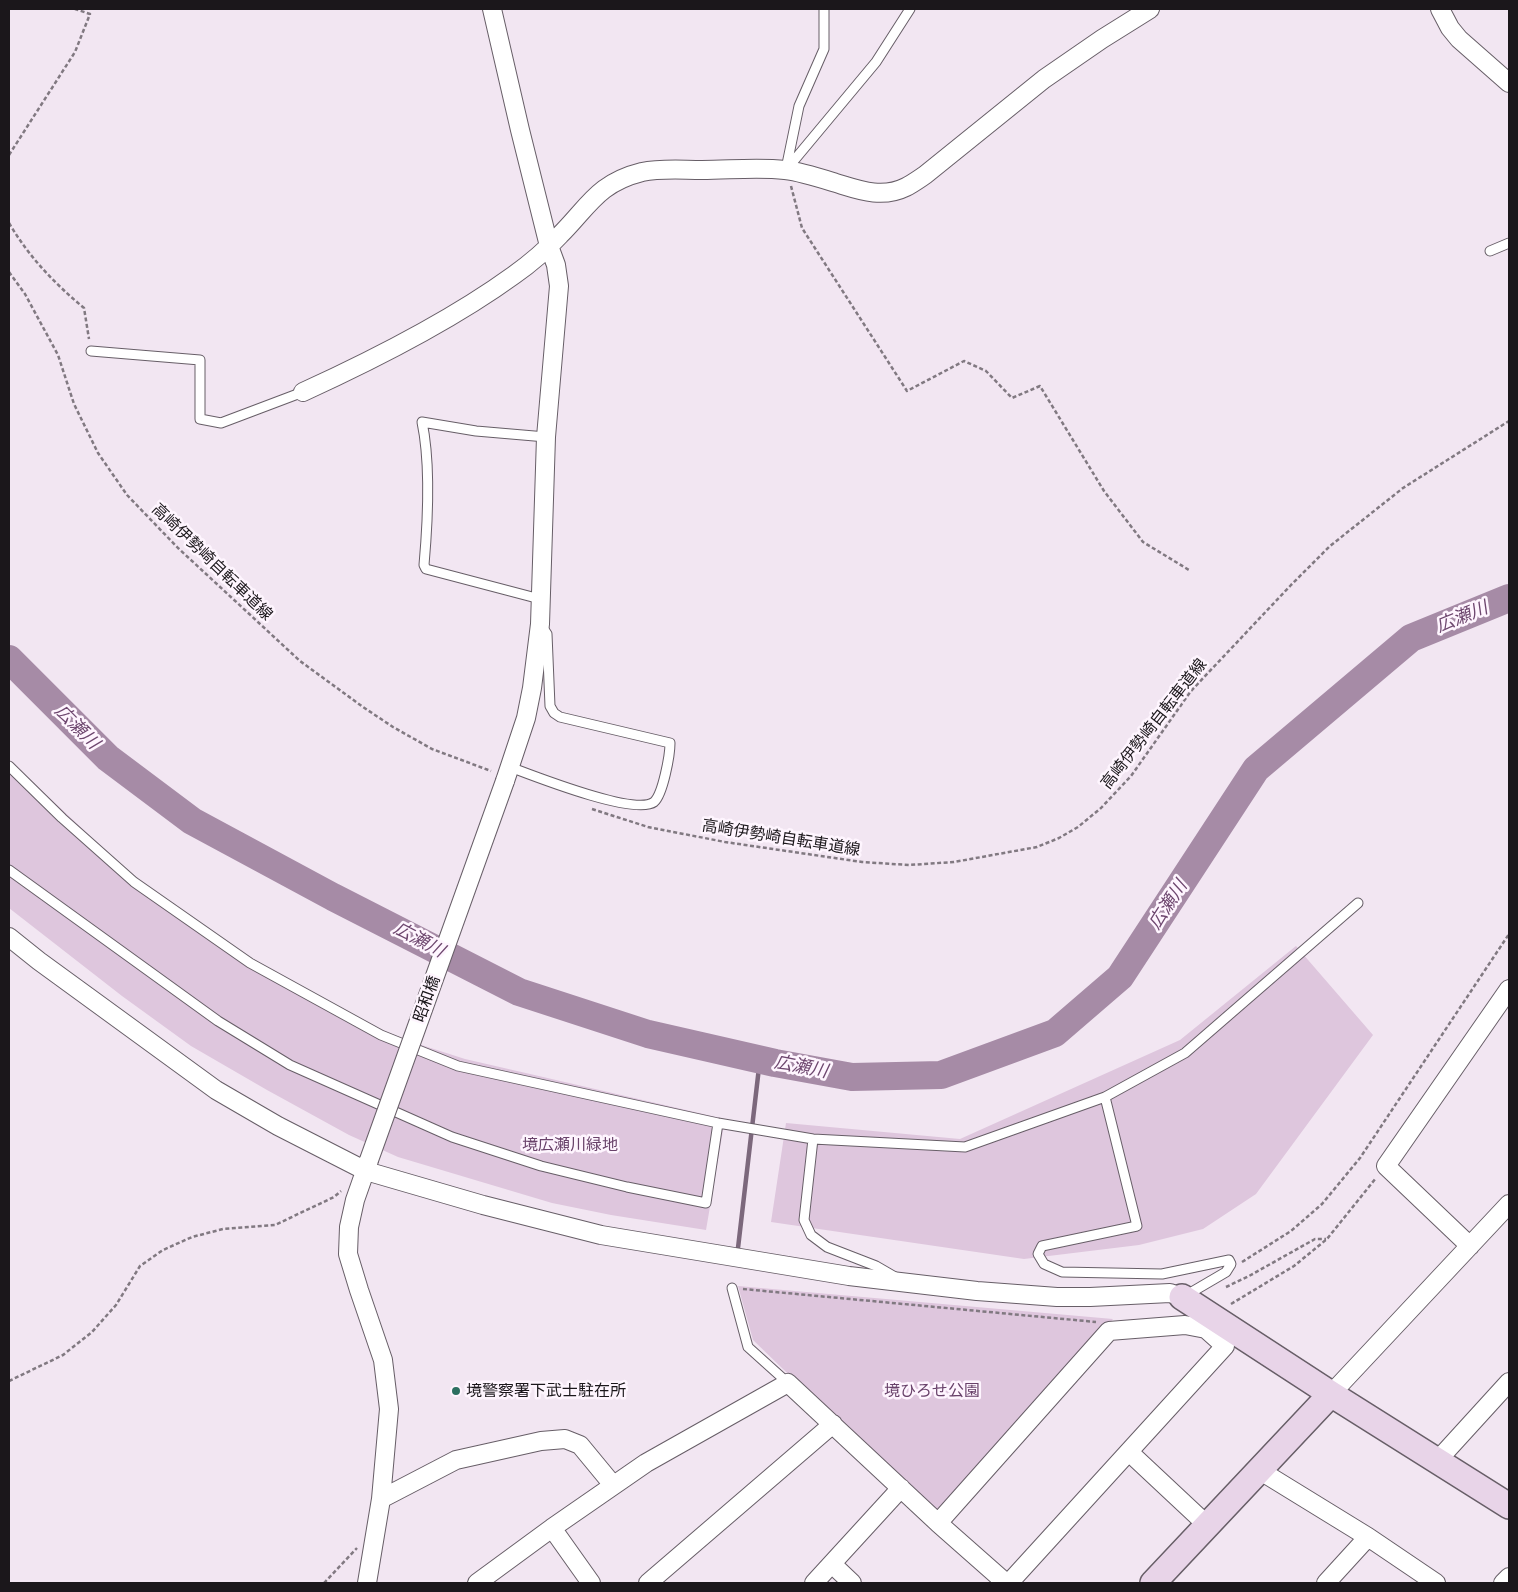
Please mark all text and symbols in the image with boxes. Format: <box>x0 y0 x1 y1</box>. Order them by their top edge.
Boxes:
street label: 高崎伊勢崎自転車道線 <box>148 500 276 624</box>
water label: 広瀬川 <box>1433 597 1491 637</box>
street label: 高崎伊勢崎自転車道線 <box>1097 655 1211 793</box>
water label: 広瀬川 <box>50 700 104 754</box>
street label: 高崎伊勢崎自転車道線 <box>700 816 862 860</box>
water label: 広瀬川 <box>1144 876 1192 934</box>
water label: 広瀬川 <box>390 918 448 962</box>
street label: 昭和橋 <box>410 973 444 1025</box>
water label: 広瀬川 <box>772 1051 830 1083</box>
park label: 境広瀬川緑地 <box>522 1135 618 1155</box>
place label: 境警察署下武士駐在所 <box>466 1381 626 1401</box>
park label: 境ひろせ公園 <box>884 1381 980 1401</box>
marker: 境警察署下武士駐在所 <box>450 1385 462 1397</box>

